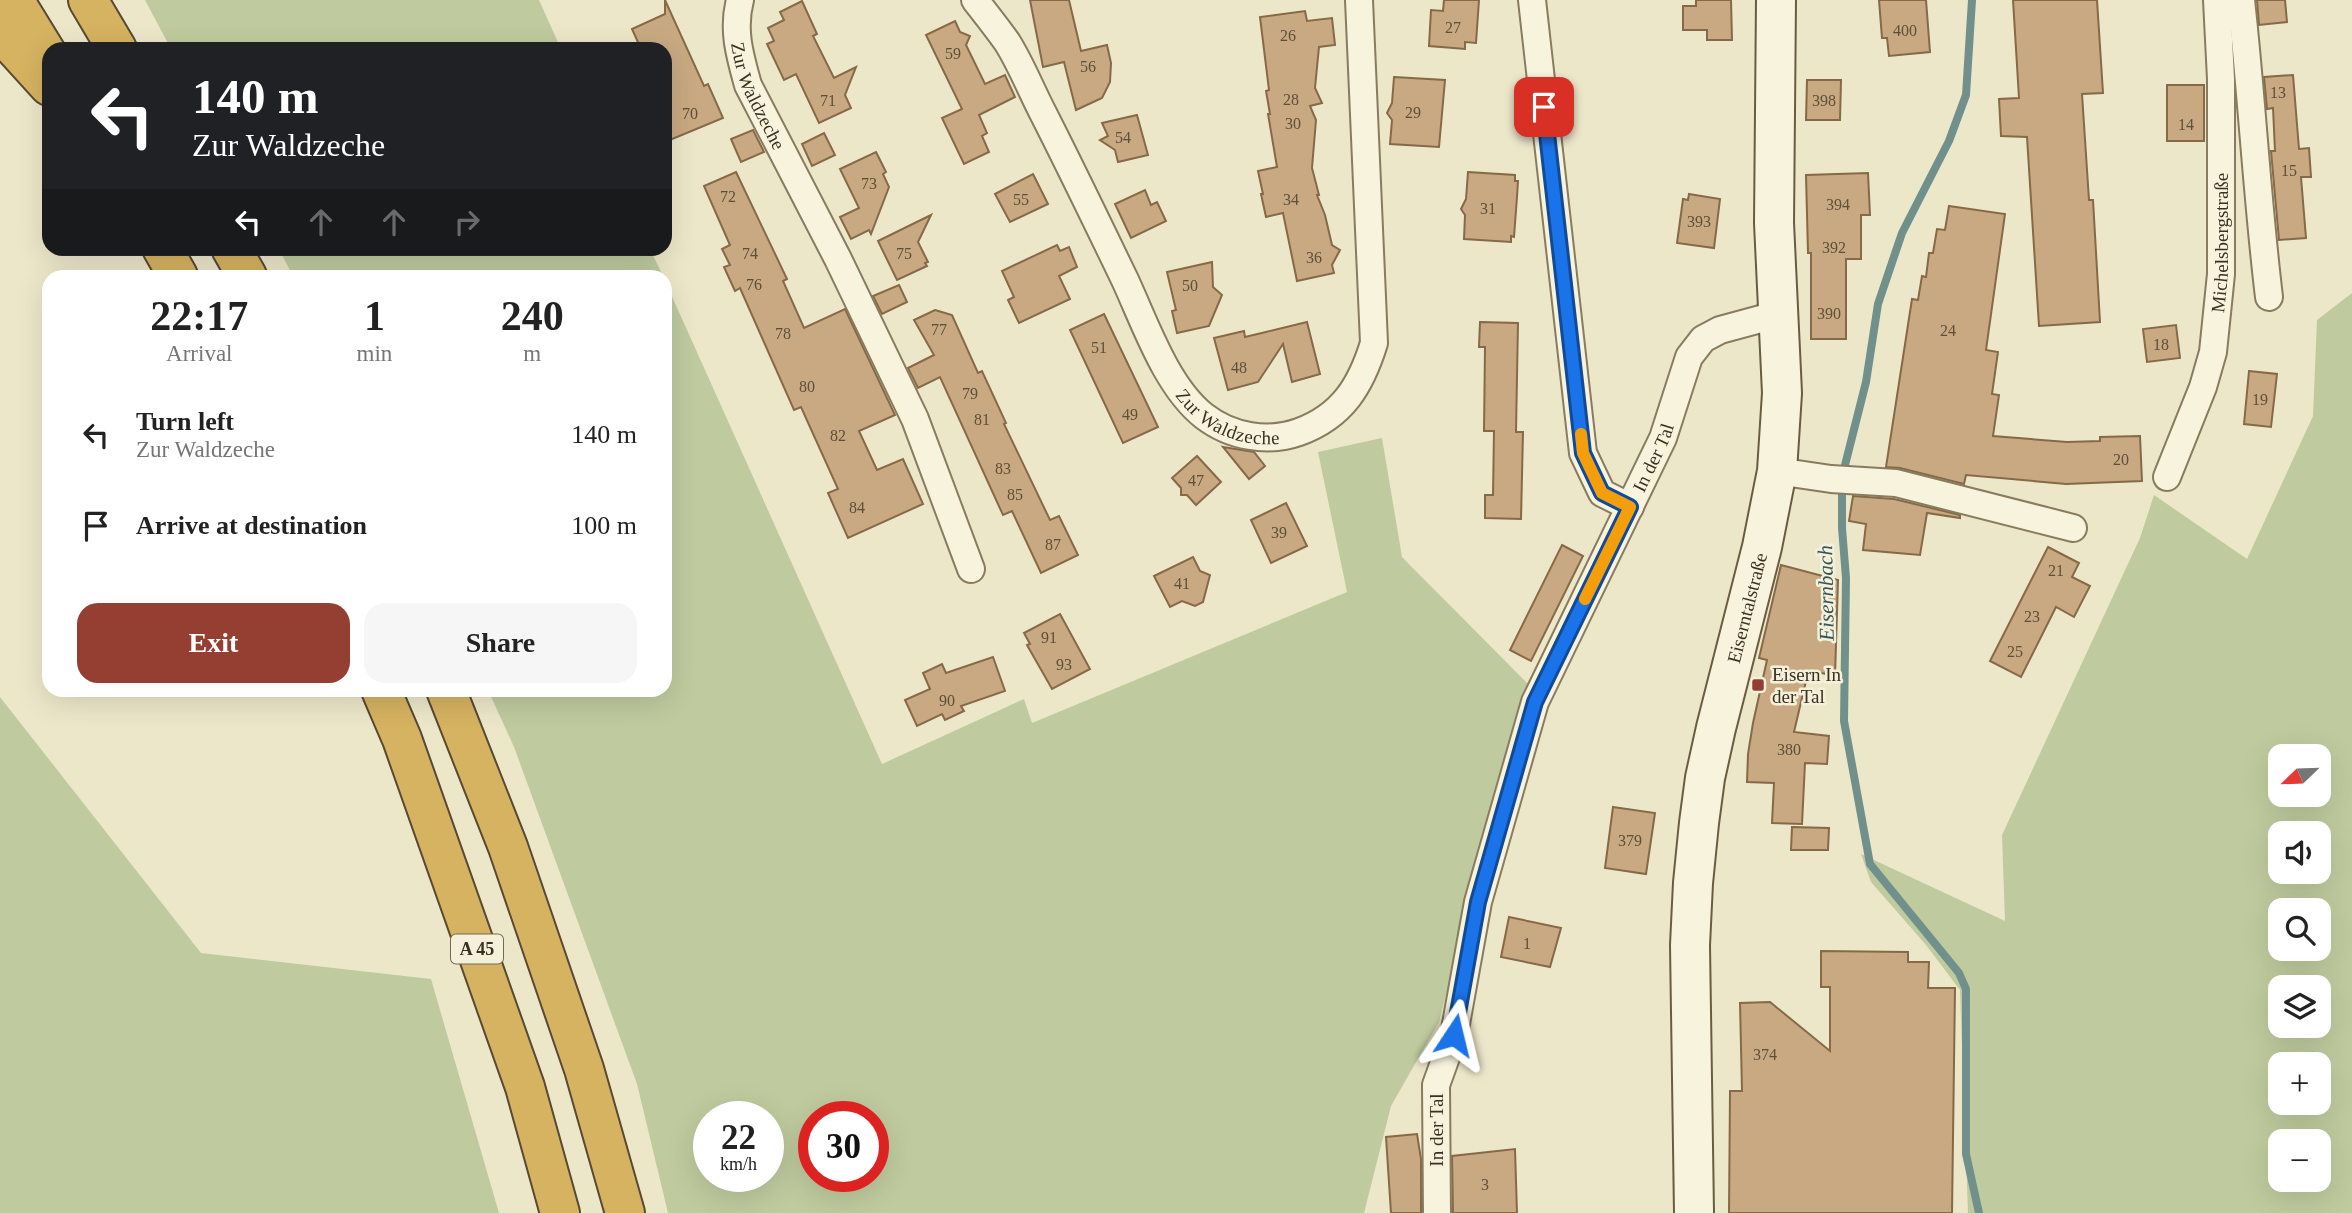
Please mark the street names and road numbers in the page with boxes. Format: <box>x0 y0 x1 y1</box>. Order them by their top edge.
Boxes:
street label: Zur Waldzeche <box>727 41 789 153</box>
street label: Michelsbergstraße <box>2207 173 2232 314</box>
street label: Zur Waldzeche <box>1172 385 1280 448</box>
street label: In der Tal <box>1629 421 1678 495</box>
street label: Eiserntalstraße <box>1723 551 1771 665</box>
road number: A 45 <box>451 934 503 964</box>
street label: In der Tal <box>1426 1093 1447 1167</box>

